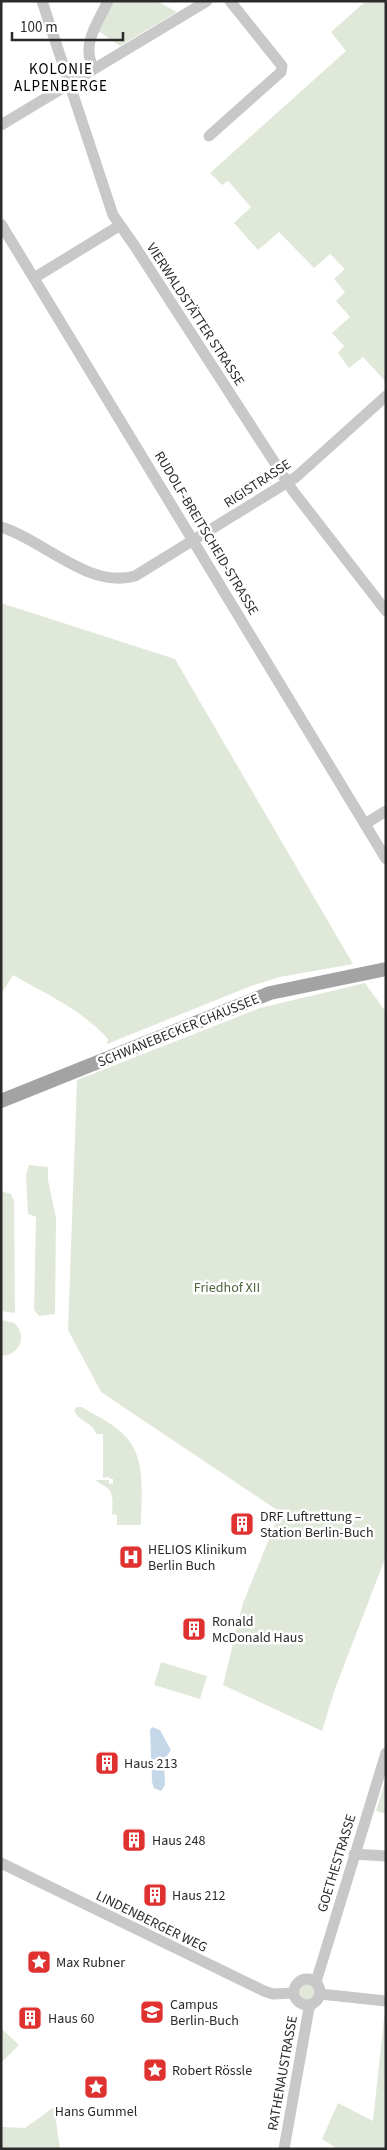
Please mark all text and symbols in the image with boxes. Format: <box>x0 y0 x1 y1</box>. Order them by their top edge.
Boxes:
scale bar <box>12 10 124 42</box>
text: 100 m <box>20 17 58 38</box>
district label: KOLONIE ALPENBERGE <box>14 59 108 97</box>
street label: VIERWALDSTÄTTER STRASSE <box>141 239 249 390</box>
street label: RUDOLF-BREITSCHEID-STRASSE <box>149 448 263 619</box>
street label: RIGISTRASSE <box>220 455 295 513</box>
street label: SCHWANEBECKER CHAUSSEE <box>95 989 262 1072</box>
park label: Friedhof XII <box>194 1278 260 1298</box>
place label: DRF Luftrettung – Station Berlin-Buch <box>260 1507 374 1543</box>
building icon: DRF Luftrettung – Station Berlin-Buch <box>229 1511 255 1537</box>
place label: HELIOS Klinikum Berlin Buch <box>148 1540 247 1576</box>
hospital icon: HELIOS Klinikum Berlin Buch <box>118 1544 144 1570</box>
place label: Ronald McDonald Haus <box>212 1612 303 1648</box>
building icon: Ronald McDonald Haus <box>181 1616 207 1642</box>
building icon: Haus 213 <box>94 1750 120 1776</box>
place label: Haus 213 <box>124 1754 177 1774</box>
street label: GOETHESTRASSE <box>313 1812 361 1915</box>
building icon: Haus 248 <box>121 1827 147 1853</box>
place label: Haus 248 <box>152 1831 205 1851</box>
building icon: Haus 212 <box>142 1882 168 1908</box>
street label: LINDENBERGER WEG <box>92 1886 211 1958</box>
place label: Haus 212 <box>172 1886 225 1906</box>
place icon: Max Rubner <box>26 1949 52 1975</box>
place label: Max Rubner <box>56 1953 125 1973</box>
place label: Campus Berlin-Buch <box>170 1995 239 2031</box>
school or university icon: Campus Berlin-Buch <box>139 1999 165 2025</box>
building icon: Haus 60 <box>17 2005 43 2031</box>
place label: Haus 60 <box>48 2009 94 2029</box>
street label: RATHENAUSTRASSE <box>263 2014 303 2132</box>
place icon: Robert Rössle <box>142 2057 168 2083</box>
place label: Robert Rössle <box>172 2061 252 2081</box>
place icon: Hans Gummel <box>83 2074 109 2100</box>
place label: Hans Gummel <box>55 2102 138 2122</box>

